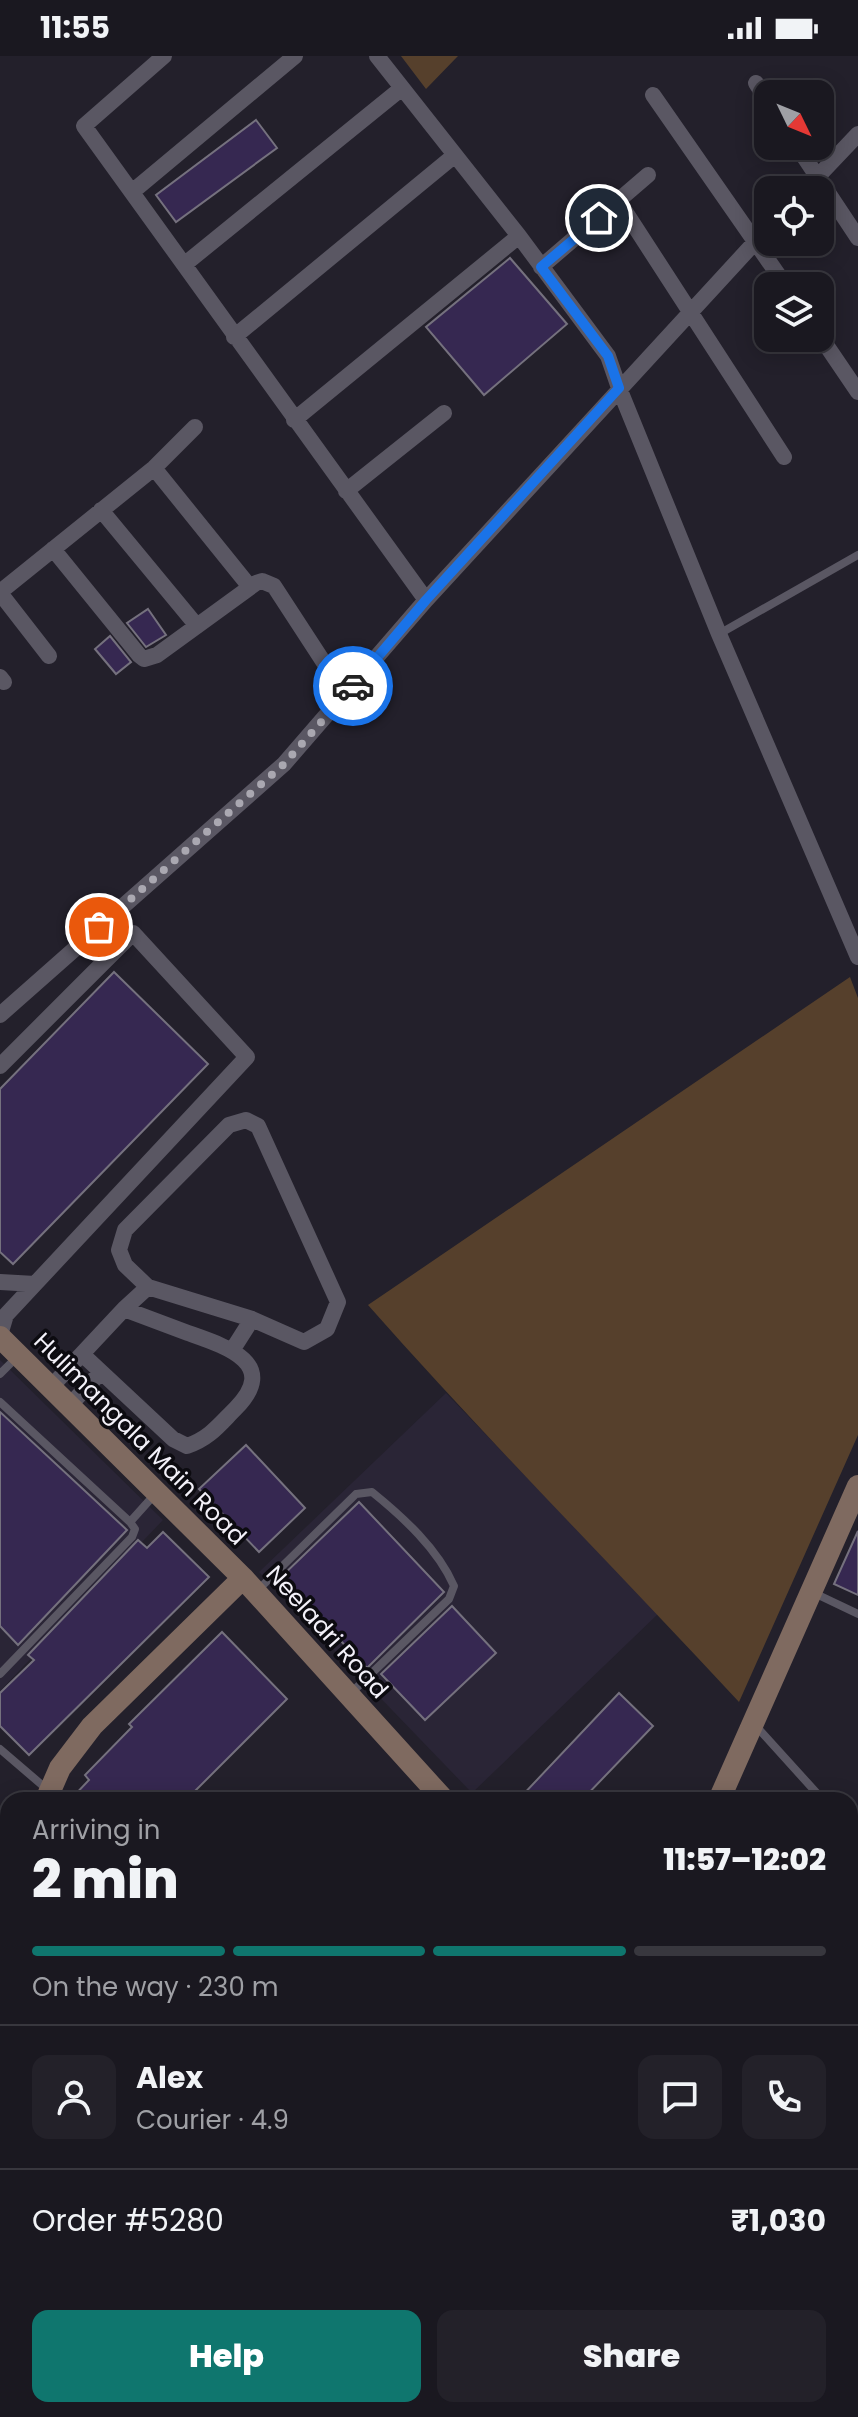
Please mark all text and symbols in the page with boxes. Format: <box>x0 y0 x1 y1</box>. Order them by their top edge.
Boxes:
text: 11:55 <box>40 6 110 49</box>
north arrow <box>754 80 834 160</box>
map controls <box>754 80 834 352</box>
button: locate <box>754 176 834 256</box>
pin <box>565 184 633 252</box>
icon: home <box>577 196 621 240</box>
button: layers <box>754 272 834 352</box>
courier <box>313 646 393 726</box>
icon: car <box>331 664 375 708</box>
pin <box>65 893 133 961</box>
icon: bag <box>77 905 121 949</box>
street label: Hulimangala Main Road <box>27 1325 254 1552</box>
street label: Neeladri Road <box>259 1558 396 1705</box>
text: Arriving in <box>32 1812 161 1848</box>
text: 11:57–12:02 <box>663 1838 826 1881</box>
text: 2 min <box>32 1843 179 1916</box>
text: On the way · 230 m <box>32 1969 278 2005</box>
button: person <box>32 2055 116 2139</box>
button: chat <box>638 2055 722 2139</box>
button: phone <box>742 2055 826 2139</box>
text: Alex <box>136 2056 203 2099</box>
text: Courier · 4.9 <box>136 2102 289 2138</box>
text: Order #5280 <box>32 2199 224 2242</box>
text: ₹1,030 <box>731 2199 826 2242</box>
button: Help <box>32 2310 421 2402</box>
button: Share <box>437 2310 826 2402</box>

